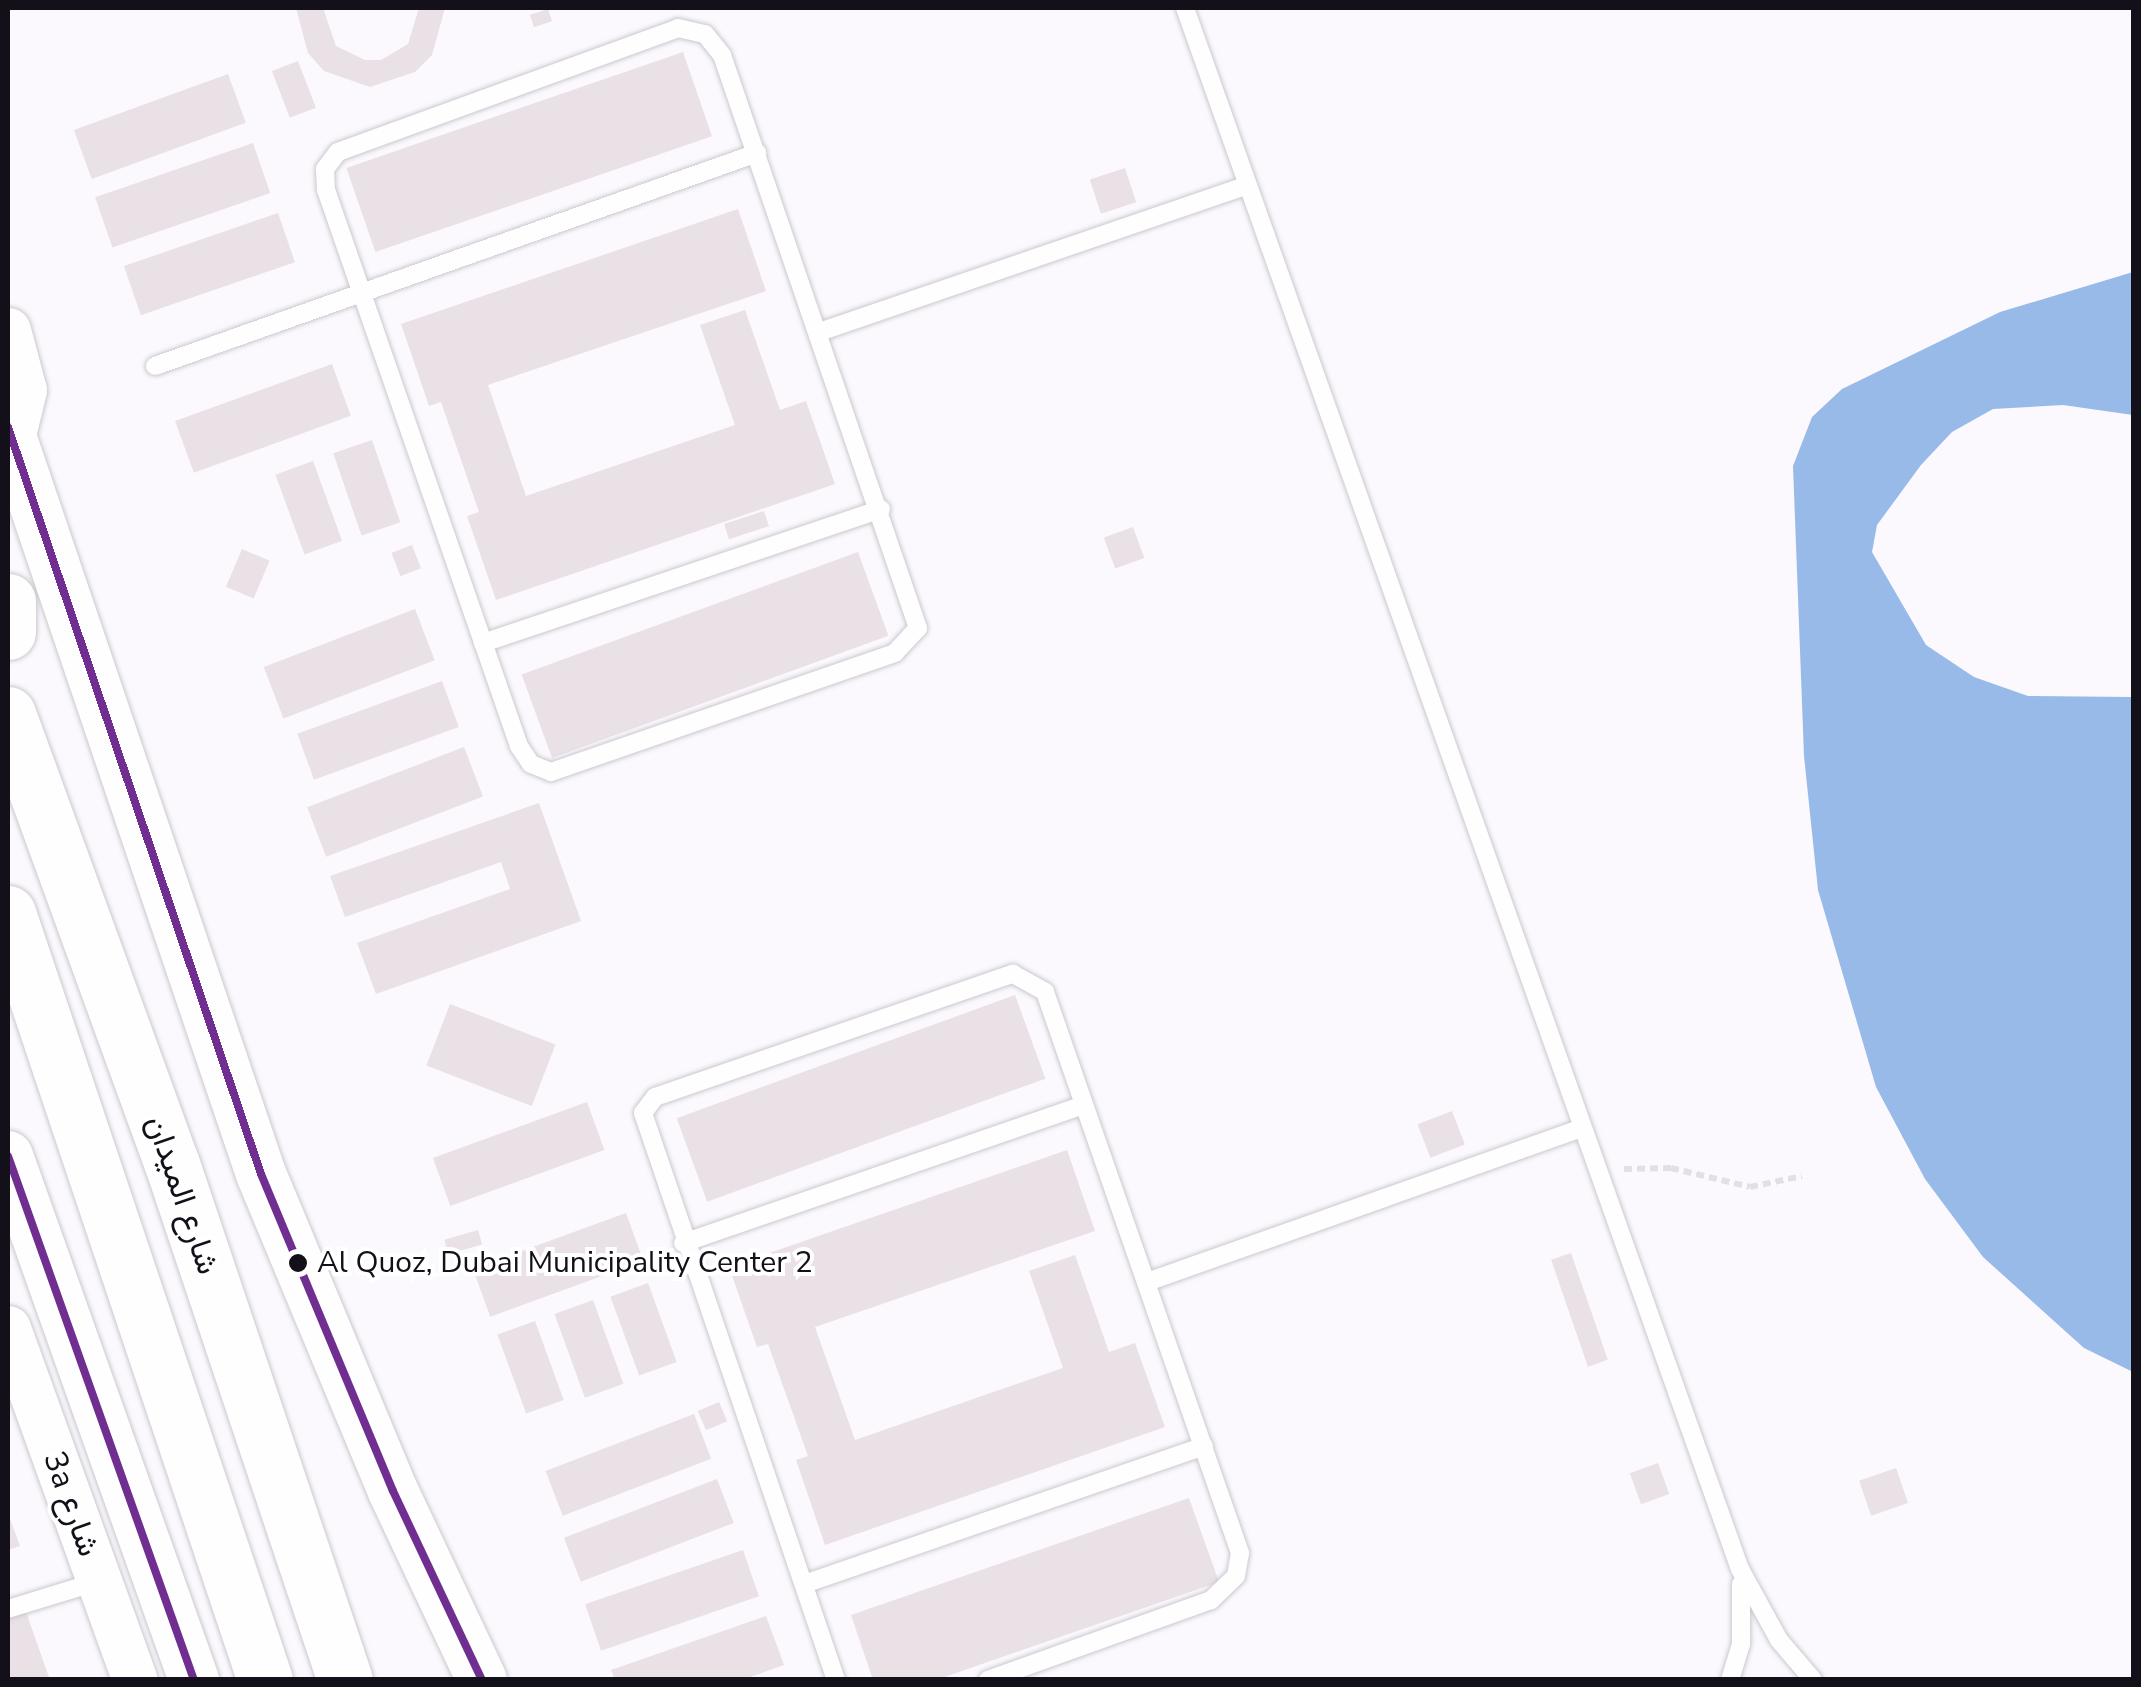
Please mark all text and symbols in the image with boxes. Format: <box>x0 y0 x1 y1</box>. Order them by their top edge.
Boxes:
street label: شارع الميدان <box>137 1111 227 1279</box>
place label: Al Quoz, Dubai Municipality Center 2 <box>317 1245 813 1281</box>
marker: Al Quoz, Dubai Municipality Center 2 <box>288 1253 308 1273</box>
street label: 3a شارع <box>34 1446 108 1562</box>

